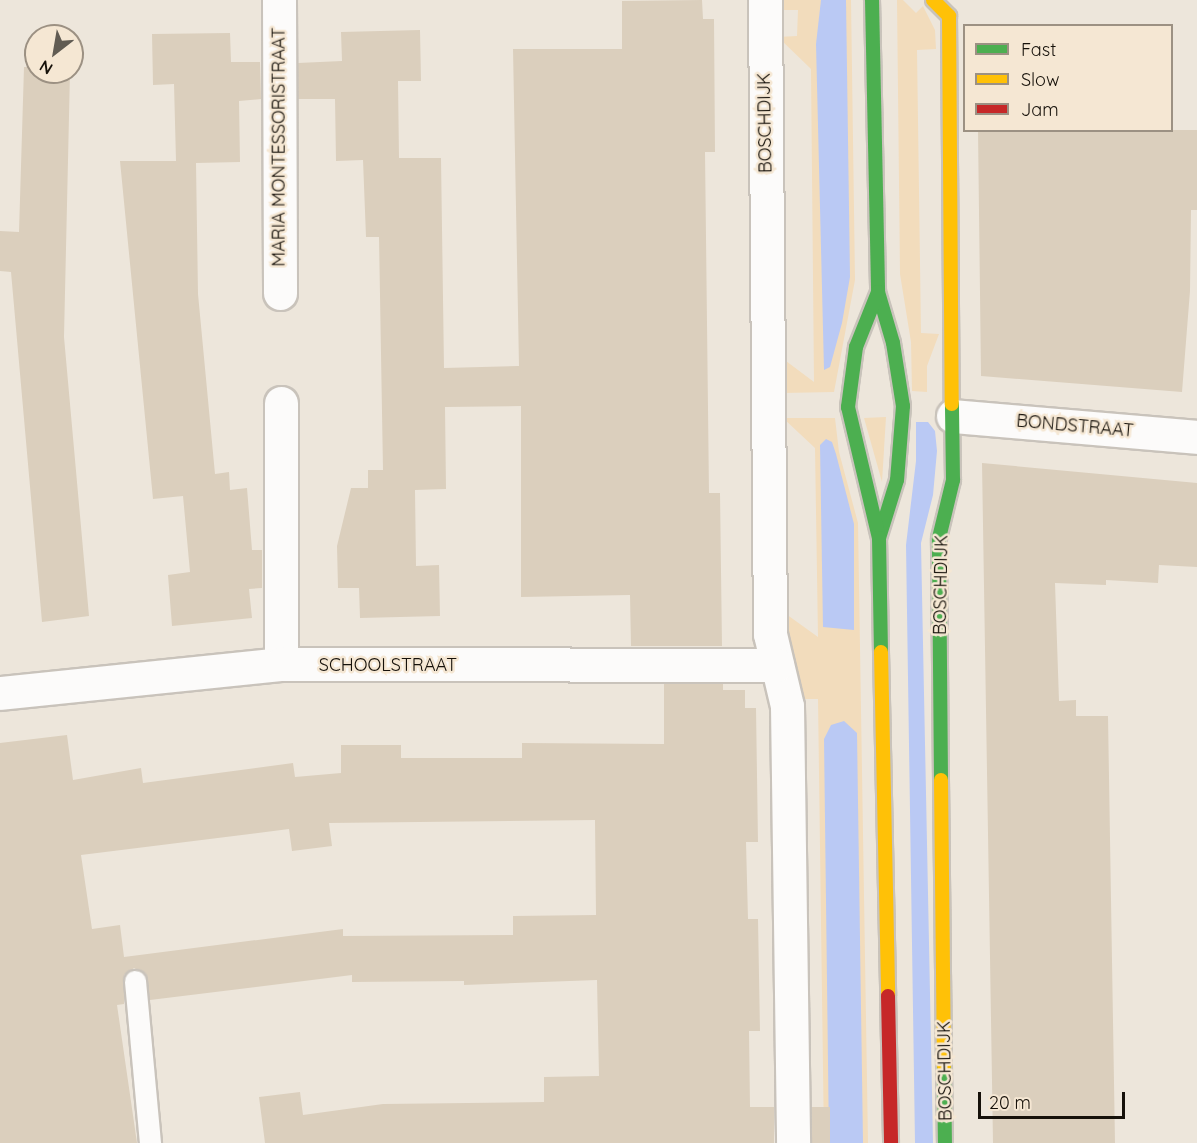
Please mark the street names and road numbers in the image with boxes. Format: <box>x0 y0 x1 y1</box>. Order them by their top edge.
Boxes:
street label: MARIA MONTESSORISTRAAT <box>268 27 290 267</box>
street label: BOSCHDIJK <box>753 73 777 173</box>
street label: BONDSTRAAT <box>1015 410 1135 442</box>
street label: BOSCHDIJK <box>929 535 953 635</box>
street label: SCHOOLSTRAAT <box>319 654 457 676</box>
street label: BOSCHDIJK <box>933 1021 957 1121</box>

